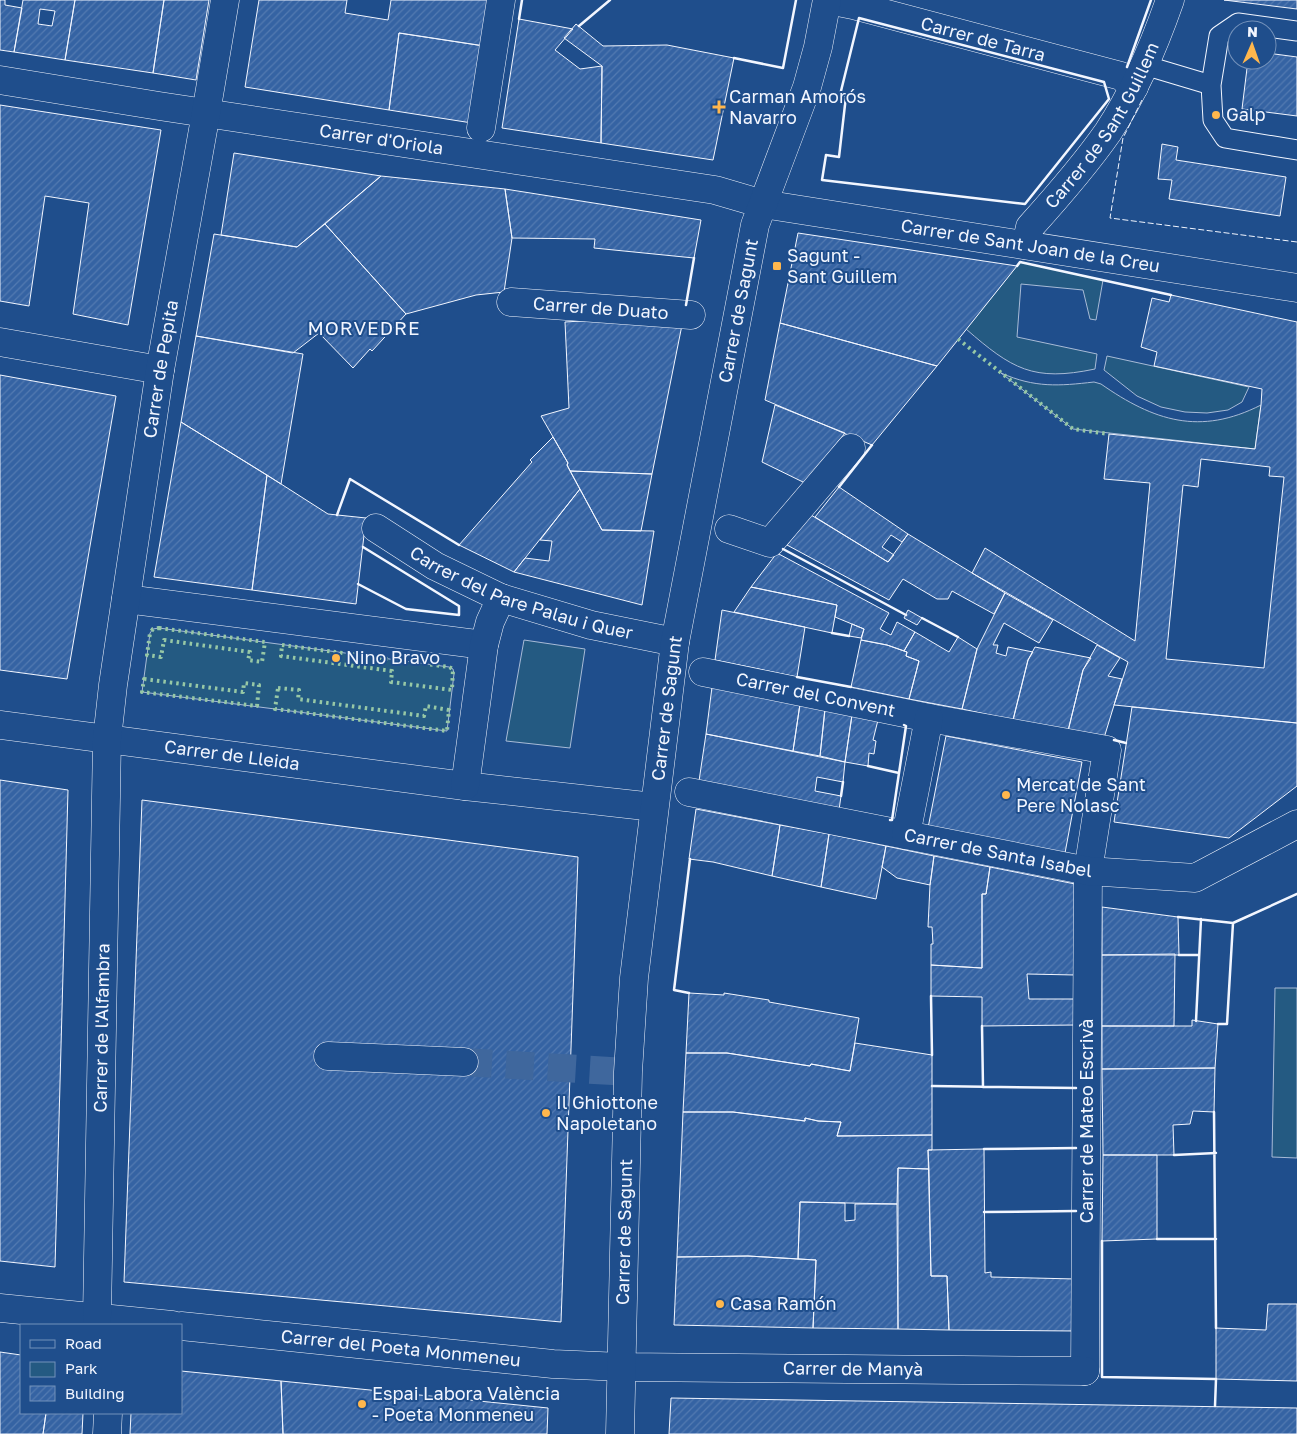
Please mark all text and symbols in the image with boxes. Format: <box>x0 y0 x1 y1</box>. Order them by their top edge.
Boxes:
street label: Carrer de Tarra <box>919 11 1048 66</box>
north arrow <box>1227 20 1277 70</box>
text: N <box>1247 23 1258 40</box>
street label: Carrer de Sant Guillem <box>1040 39 1163 213</box>
place label: Carman Amorós Navarro <box>729 85 866 128</box>
marker: Carman Amorós Navarro <box>713 101 725 113</box>
place label: Galp <box>1226 103 1266 125</box>
marker: Galp <box>1210 109 1222 121</box>
street label: Carrer d'Oriola <box>318 118 445 159</box>
street label: Carrer de Sant Joan de la Creu <box>899 214 1162 276</box>
street label: Carrer de Sagunt <box>713 237 762 384</box>
place label: Sagunt - Sant Guillem <box>787 244 897 287</box>
marker: Sagunt - Sant Guillem <box>771 260 783 272</box>
street label: Carrer de Duato <box>532 292 669 323</box>
street label: Carrer de Pepita <box>138 298 182 439</box>
district label: MORVEDRE <box>307 316 421 339</box>
street label: Carrer del Pare Palau i Quer <box>406 541 635 643</box>
street label: Carrer de Sagunt <box>646 634 686 782</box>
place label: Nino Bravo <box>346 646 440 668</box>
marker: Nino Bravo <box>330 652 342 664</box>
street label: Carrer del Convent <box>734 667 898 721</box>
street label: Carrer de Lleida <box>163 735 301 774</box>
place label: Mercat de Sant Pere Nolasc <box>1016 773 1146 816</box>
marker: Mercat de Sant Pere Nolasc <box>1000 789 1012 801</box>
street label: Carrer de Santa Isabel <box>902 823 1093 881</box>
street label: Carrer de l'Alfambra <box>89 943 113 1113</box>
street label: Carrer de Mateo Escrivà <box>1075 1019 1097 1223</box>
place label: Il Ghiottone Napoletano <box>556 1091 658 1134</box>
marker: Il Ghiottone Napoletano <box>540 1107 552 1119</box>
street label: Carrer de Sagunt <box>611 1159 636 1305</box>
place label: Casa Ramón <box>730 1292 837 1314</box>
marker: Casa Ramón <box>714 1298 726 1310</box>
legend <box>20 1324 182 1414</box>
street label: Carrer del Poeta Monmeneu <box>280 1324 522 1371</box>
text: Road <box>65 1334 102 1352</box>
street label: Carrer de Manyà <box>783 1356 923 1380</box>
text: Park <box>65 1359 98 1377</box>
place label: Espai Labora València - Poeta Monmeneu <box>372 1382 560 1425</box>
text: Building <box>65 1384 125 1402</box>
marker: Espai Labora València - Poeta Monmeneu <box>356 1398 368 1410</box>

